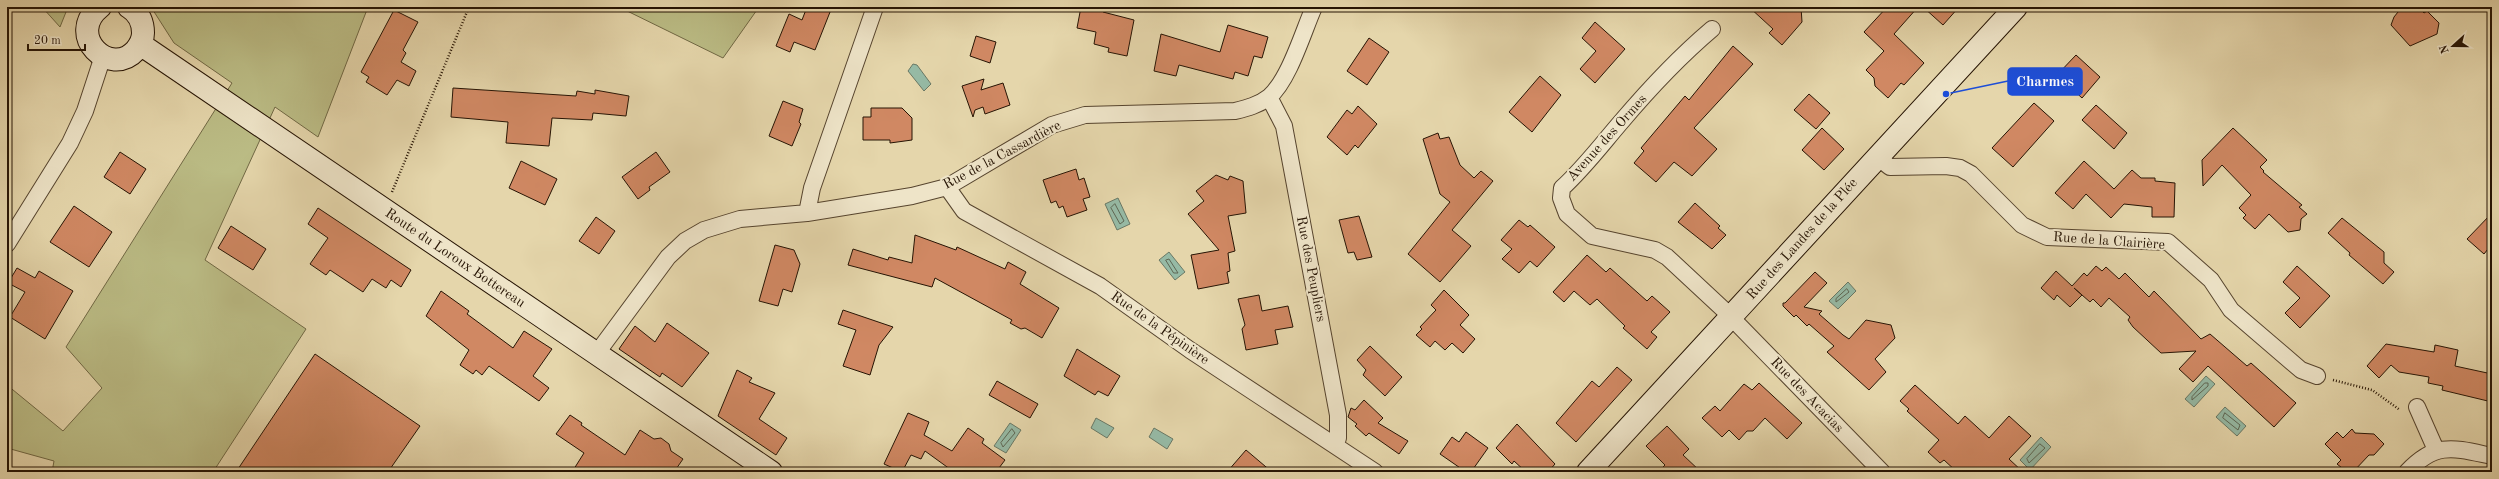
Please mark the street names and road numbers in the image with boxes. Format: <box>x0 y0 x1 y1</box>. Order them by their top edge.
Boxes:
street label: Avenue des Ormes <box>1565 92 1649 184</box>
street label: Rue de la Cassardière <box>941 118 1063 192</box>
street label: Rue des Landes de la Plée <box>1744 176 1860 302</box>
street label: Route du Loroux Bottereau <box>382 206 528 310</box>
street label: Rue des Peupliers <box>1294 215 1328 323</box>
street label: Rue de la Clairière <box>2053 230 2165 252</box>
street label: Rue de la Pépinière <box>1108 289 1212 367</box>
street label: Rue des Acacias <box>1768 355 1846 435</box>

